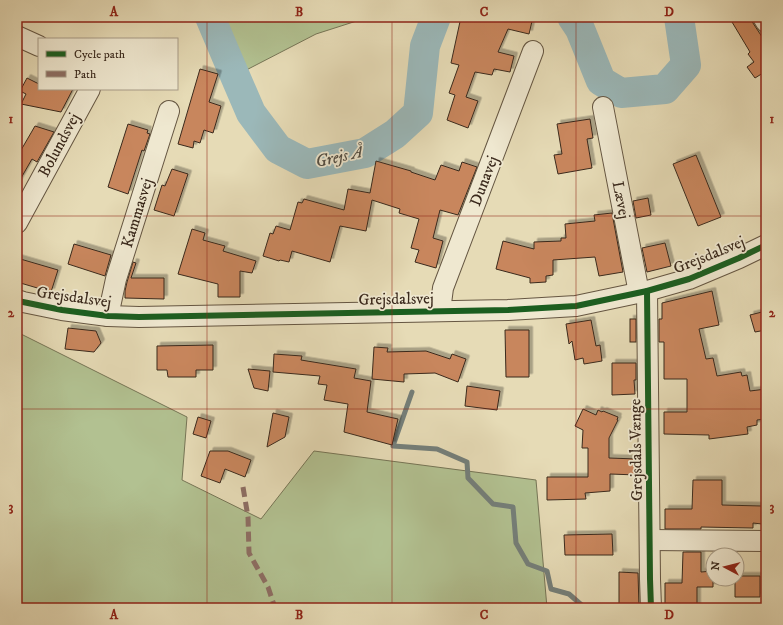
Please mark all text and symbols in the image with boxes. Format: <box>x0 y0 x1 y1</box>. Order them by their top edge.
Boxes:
text: A <box>109 4 119 20</box>
text: B <box>295 4 303 20</box>
text: C <box>480 4 489 20</box>
text: D <box>664 4 674 20</box>
legend <box>38 38 178 90</box>
text: Cycle path <box>74 47 126 62</box>
text: Path <box>74 67 97 82</box>
street label: Bolundsvej <box>34 110 84 180</box>
text: 1 <box>9 111 14 127</box>
text: 1 <box>770 111 775 127</box>
water label: Grejs Å <box>313 141 366 173</box>
street label: Dunavej <box>465 153 503 209</box>
street label: Kammasvej <box>117 176 157 250</box>
street label: Lævej <box>608 179 634 221</box>
street label: Grejsdalsvej <box>670 232 748 278</box>
street label: Grejsdalsvej <box>35 282 113 312</box>
street label: Grejsdalsvej <box>358 288 434 310</box>
text: 2 <box>8 305 15 321</box>
text: 2 <box>769 305 776 321</box>
street label: Grejsdals Vænge <box>625 398 647 501</box>
text: 3 <box>9 499 14 515</box>
text: 3 <box>770 499 775 515</box>
north arrow <box>705 547 745 587</box>
text: N <box>709 561 724 571</box>
text: A <box>109 607 119 623</box>
text: B <box>295 607 303 623</box>
text: C <box>480 607 489 623</box>
text: D <box>664 607 674 623</box>

